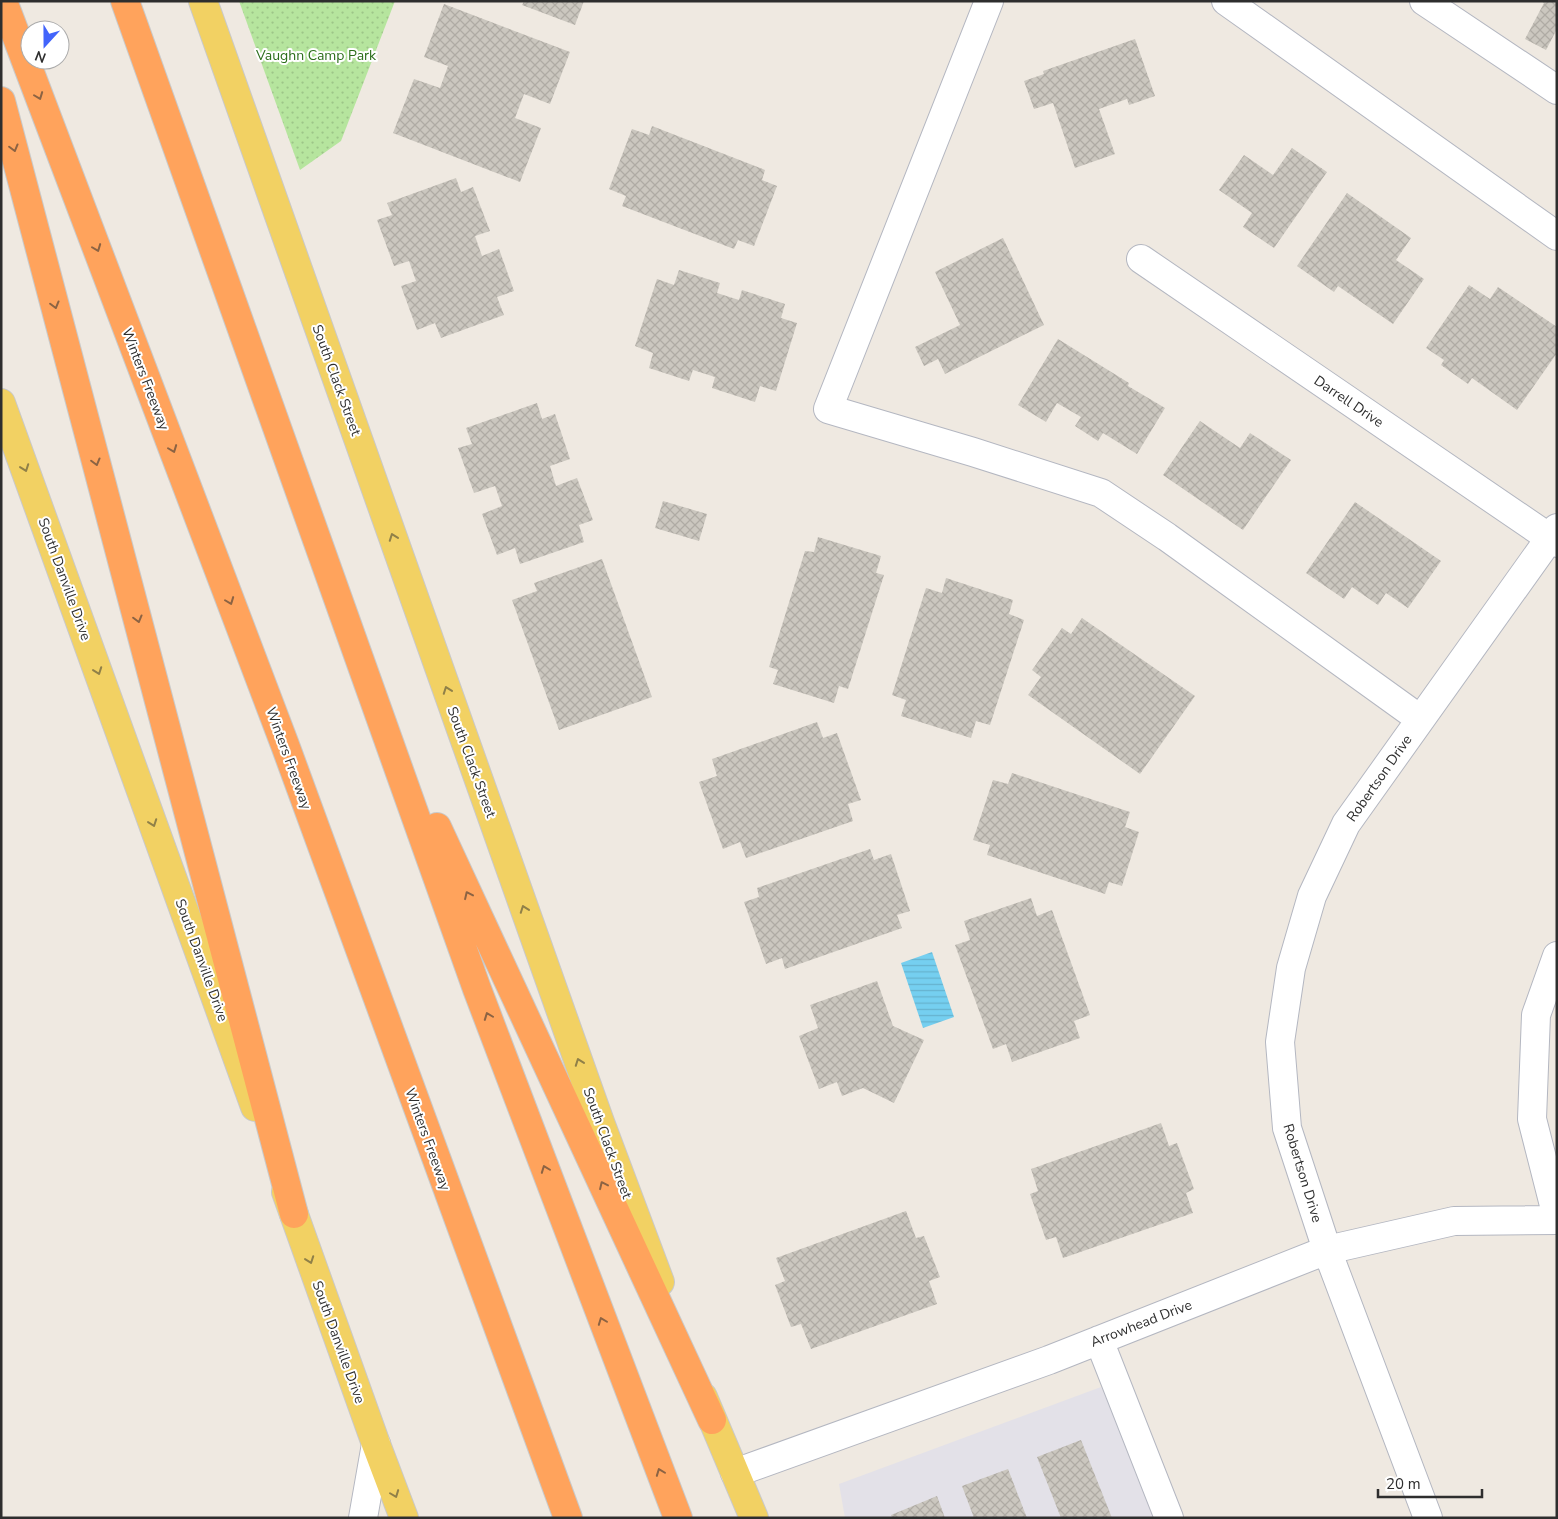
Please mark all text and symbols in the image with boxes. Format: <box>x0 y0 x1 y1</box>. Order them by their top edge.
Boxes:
north arrow <box>20 20 70 70</box>
text: N <box>32 46 49 67</box>
park label: Vaughn Camp Park <box>255 46 377 65</box>
one-way arrow <box>33 91 43 100</box>
one-way arrow <box>8 143 18 151</box>
one-way arrow <box>91 243 101 252</box>
one-way arrow <box>49 301 60 310</box>
street label: South Clack Street <box>308 322 365 438</box>
street label: Winters Freeway <box>117 326 174 434</box>
street label: Darrell Drive <box>1310 371 1387 432</box>
one-way arrow <box>167 444 177 453</box>
one-way arrow <box>90 458 101 467</box>
one-way arrow <box>19 464 29 472</box>
street label: South Danville Drive <box>33 515 96 643</box>
one-way arrow <box>389 533 399 542</box>
one-way arrow <box>224 596 235 605</box>
one-way arrow <box>132 615 142 623</box>
one-way arrow <box>92 666 102 674</box>
one-way arrow <box>443 686 453 695</box>
street label: Winters Freeway <box>261 704 316 813</box>
street label: South Clack Street <box>443 704 500 820</box>
street label: Robertson Drive <box>1342 731 1416 826</box>
one-way arrow <box>147 819 157 827</box>
one-way arrow <box>464 891 474 900</box>
street label: South Danville Drive <box>170 896 233 1024</box>
one-way arrow <box>520 906 530 914</box>
one-way arrow <box>484 1013 494 1021</box>
one-way arrow <box>575 1059 585 1067</box>
street label: Winters Freeway <box>400 1085 455 1194</box>
street label: South Clack Street <box>579 1085 636 1201</box>
street label: Robertson Drive <box>1279 1122 1327 1225</box>
one-way arrow <box>541 1165 551 1173</box>
one-way arrow <box>599 1181 609 1190</box>
one-way arrow <box>304 1255 314 1263</box>
street label: South Danville Drive <box>307 1278 370 1406</box>
street label: Arrowhead Drive <box>1088 1295 1195 1352</box>
one-way arrow <box>598 1317 608 1325</box>
scale bar <box>1378 1466 1482 1498</box>
one-way arrow <box>656 1469 666 1477</box>
text: 20 m <box>1386 1474 1421 1494</box>
one-way arrow <box>390 1490 400 1498</box>

